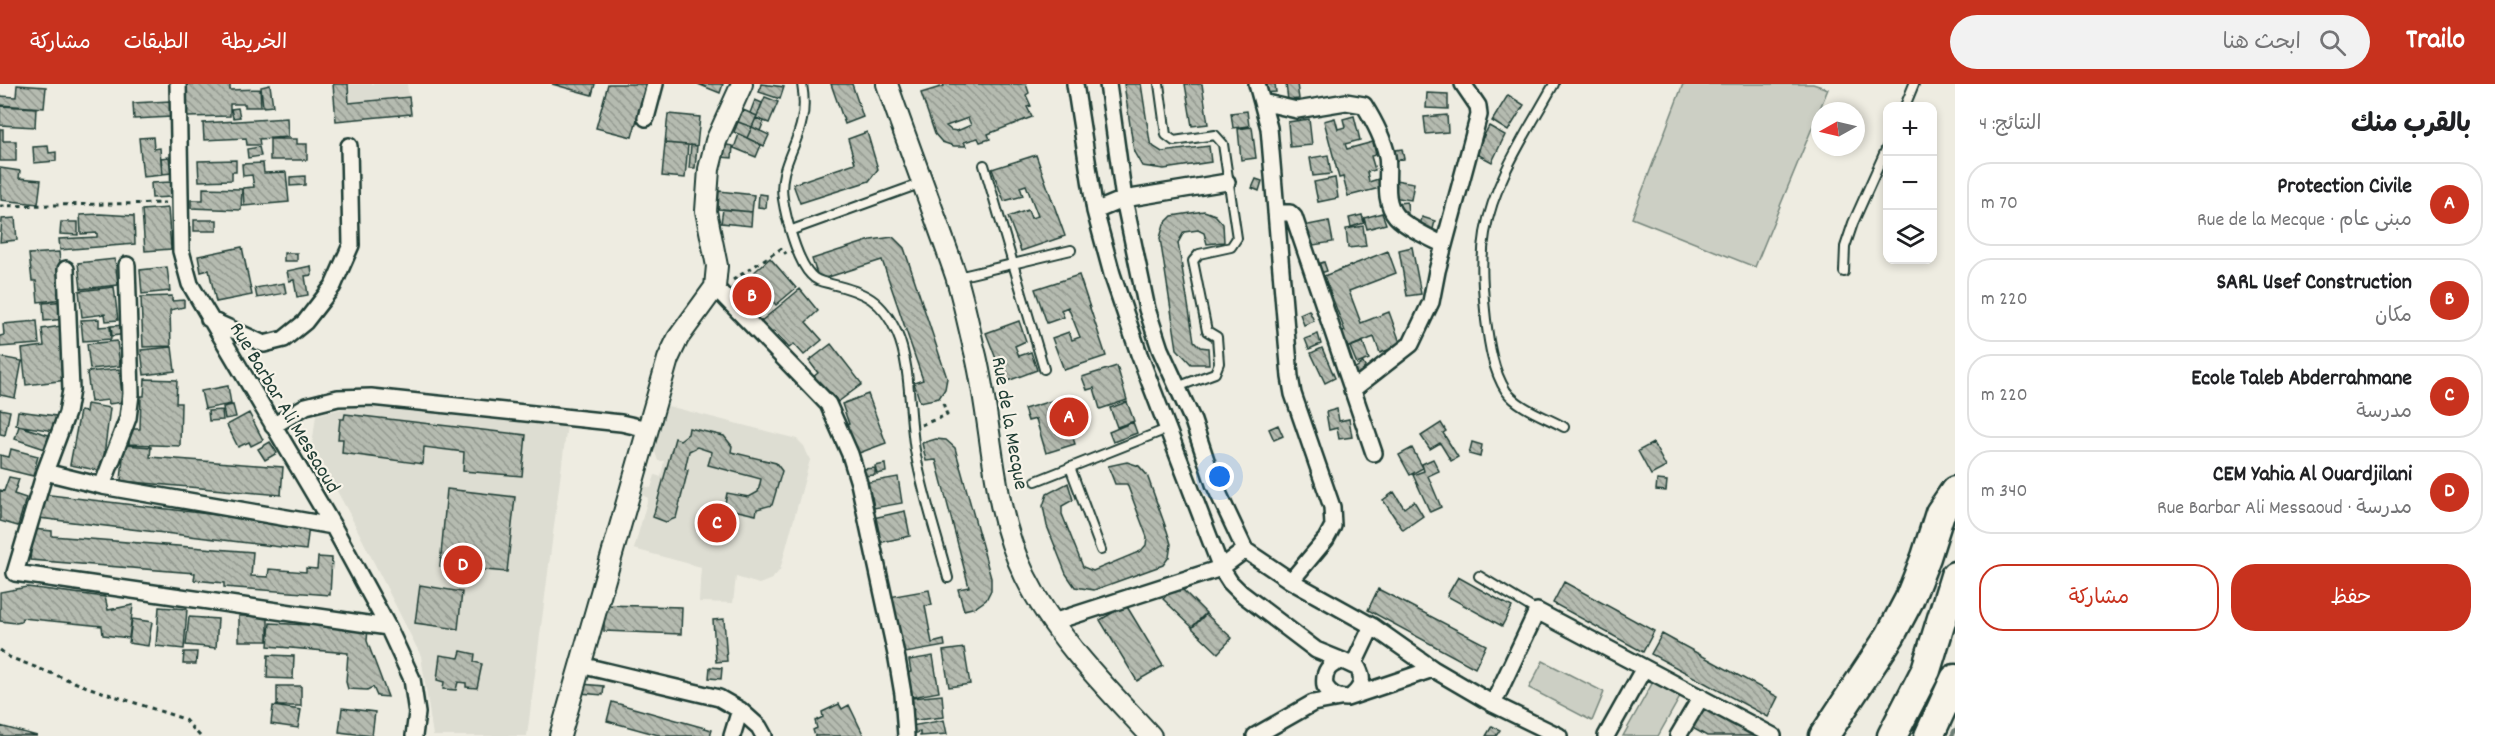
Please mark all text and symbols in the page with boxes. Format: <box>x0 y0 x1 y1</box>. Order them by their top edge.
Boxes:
search box <box>1950 15 2370 69</box>
text: Trailo <box>2406 22 2465 62</box>
icon: search <box>2316 26 2349 59</box>
text: ابحث هنا <box>2222 28 2301 59</box>
text: مشاركة <box>30 29 91 59</box>
text: الطبقات <box>124 29 189 59</box>
text: الخريطة <box>222 29 287 59</box>
north arrow <box>1811 102 1865 156</box>
map controls <box>1883 102 1937 264</box>
button: + <box>1883 102 1937 156</box>
text: بالقرب منك <box>2351 107 2471 144</box>
text: النتائج: 4 <box>1979 111 2041 139</box>
button: − <box>1883 156 1937 210</box>
text: Protection Civile <box>2277 172 2412 203</box>
text: 70 m <box>1981 190 2018 218</box>
text: A <box>2444 190 2455 218</box>
text: مبنى عام · Rue de la Mecque <box>2197 207 2412 235</box>
button: layers <box>1883 210 1937 264</box>
text: SARL Usef Construction <box>2216 268 2412 299</box>
pin: B <box>732 274 771 318</box>
text: 220 m <box>1981 286 2028 314</box>
text: B <box>2445 286 2454 314</box>
text: مكان <box>2375 303 2412 331</box>
street label: Rue Barbar Ali Messaoud <box>220 317 346 500</box>
street label: Rue de la Mecque <box>982 355 1034 492</box>
text: Ecole Taleb Abderrahmane <box>2191 364 2412 395</box>
text: 220 m <box>1981 382 2028 410</box>
text: C <box>2445 382 2454 410</box>
pin: A <box>1050 394 1088 440</box>
text: مدرسة <box>2356 399 2412 427</box>
text: CEM Yahia Al Ouardjilani <box>2213 460 2412 491</box>
your location <box>1205 462 1234 491</box>
text: 340 m <box>1981 478 2027 506</box>
text: D <box>2444 478 2455 506</box>
text: مدرسة · Rue Barbar Ali Messaoud <box>2157 495 2412 523</box>
pin: C <box>698 500 736 546</box>
pin: D <box>444 542 482 588</box>
button: مشاركة <box>1979 564 2219 631</box>
button: حفظ <box>2231 564 2471 631</box>

